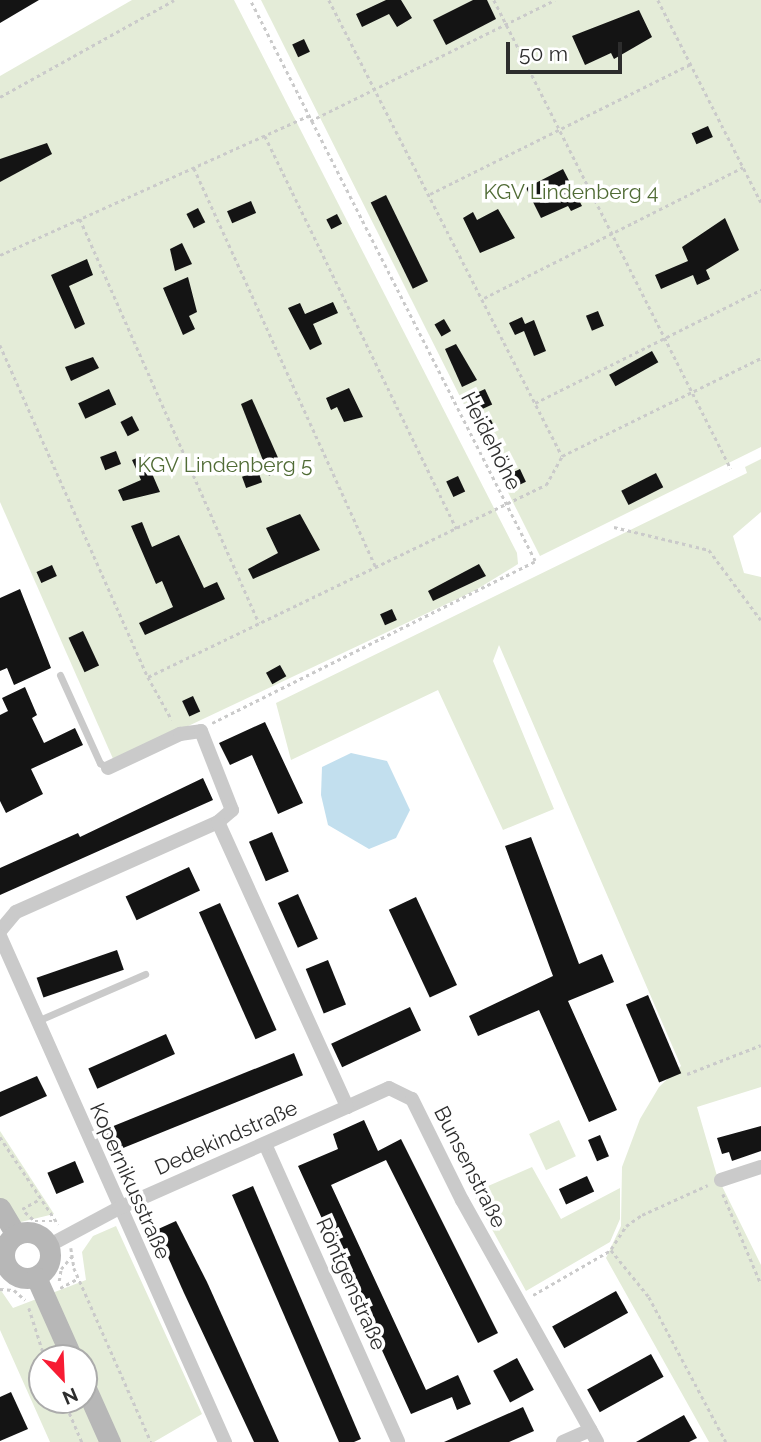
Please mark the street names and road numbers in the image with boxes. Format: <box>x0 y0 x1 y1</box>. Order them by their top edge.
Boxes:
street label: Heidehöhe <box>456 388 526 494</box>
street label: Dedekindstraße <box>151 1095 301 1181</box>
street label: Kopernikusstraße <box>84 1099 176 1263</box>
street label: Bunsenstraße <box>429 1102 511 1232</box>
street label: Röntgenstraße <box>311 1214 391 1354</box>

